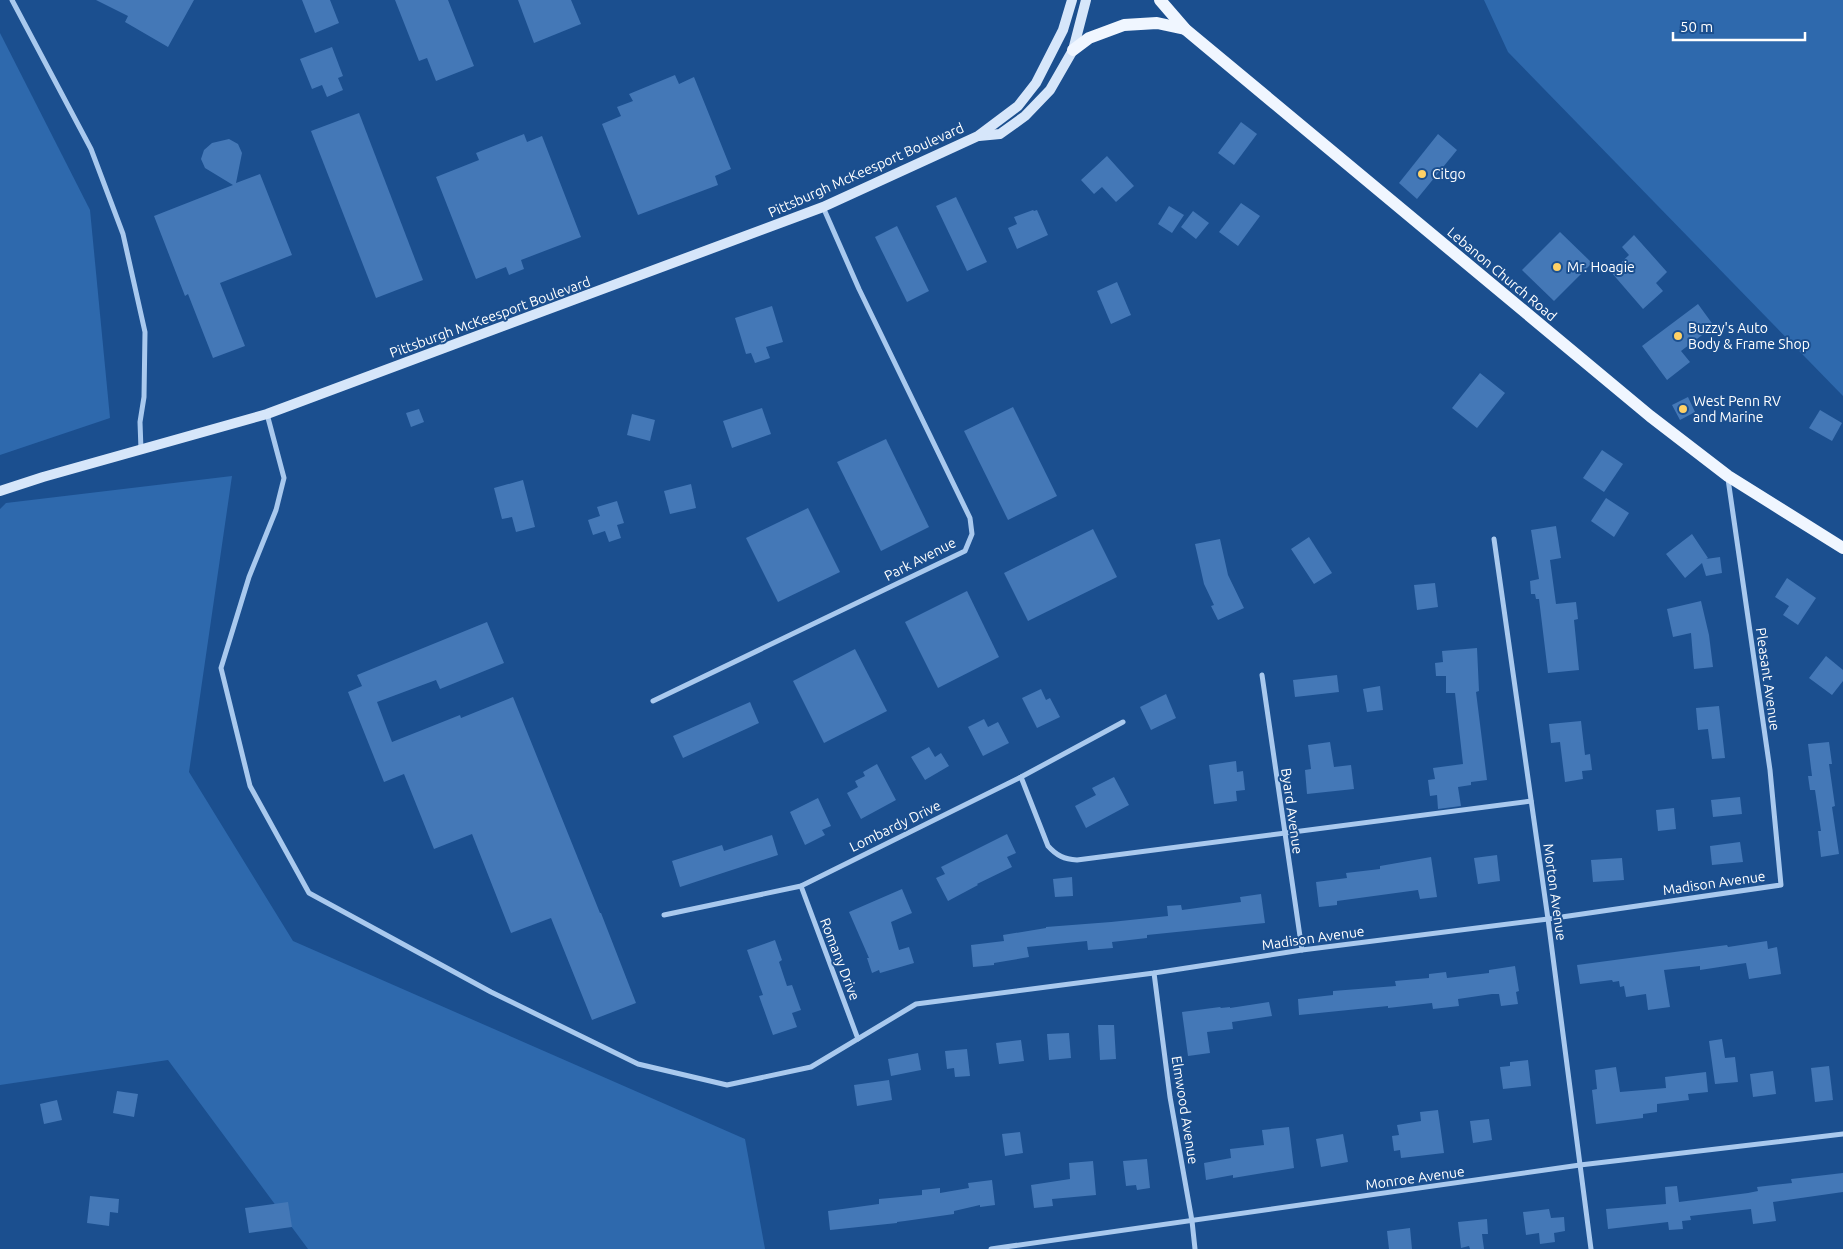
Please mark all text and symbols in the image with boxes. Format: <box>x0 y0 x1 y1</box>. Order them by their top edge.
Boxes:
scale bar <box>1673 10 1806 42</box>
text: 50 m <box>1680 18 1713 35</box>
street label: Pittsburgh McKeesport Boulevard <box>766 119 966 221</box>
place label: Citgo <box>1432 166 1466 182</box>
marker: Citgo <box>1416 168 1428 180</box>
street label: Lebanon Church Road <box>1444 224 1560 324</box>
place label: Mr. Hoagie <box>1567 259 1635 275</box>
marker: Mr. Hoagie <box>1551 261 1563 273</box>
street label: Pittsburgh McKeesport Boulevard <box>387 273 593 361</box>
place label: Buzzy's Auto Body & Frame Shop <box>1688 320 1810 352</box>
marker: Buzzy's Auto Body & Frame Shop <box>1672 330 1684 342</box>
place label: West Penn RV and Marine <box>1693 393 1781 425</box>
marker: West Penn RV and Marine <box>1677 403 1689 415</box>
street label: Park Avenue <box>882 534 958 584</box>
street label: Pleasant Avenue <box>1753 626 1783 732</box>
street label: Byard Avenue <box>1278 767 1306 855</box>
street label: Lombardy Drive <box>847 797 943 855</box>
street label: Morton Avenue <box>1540 843 1570 941</box>
street label: Madison Avenue <box>1662 868 1766 898</box>
street label: Romany Drive <box>817 915 863 1003</box>
street label: Madison Avenue <box>1261 923 1365 953</box>
street label: Elmwood Avenue <box>1169 1055 1201 1165</box>
street label: Monroe Avenue <box>1364 1163 1466 1193</box>

